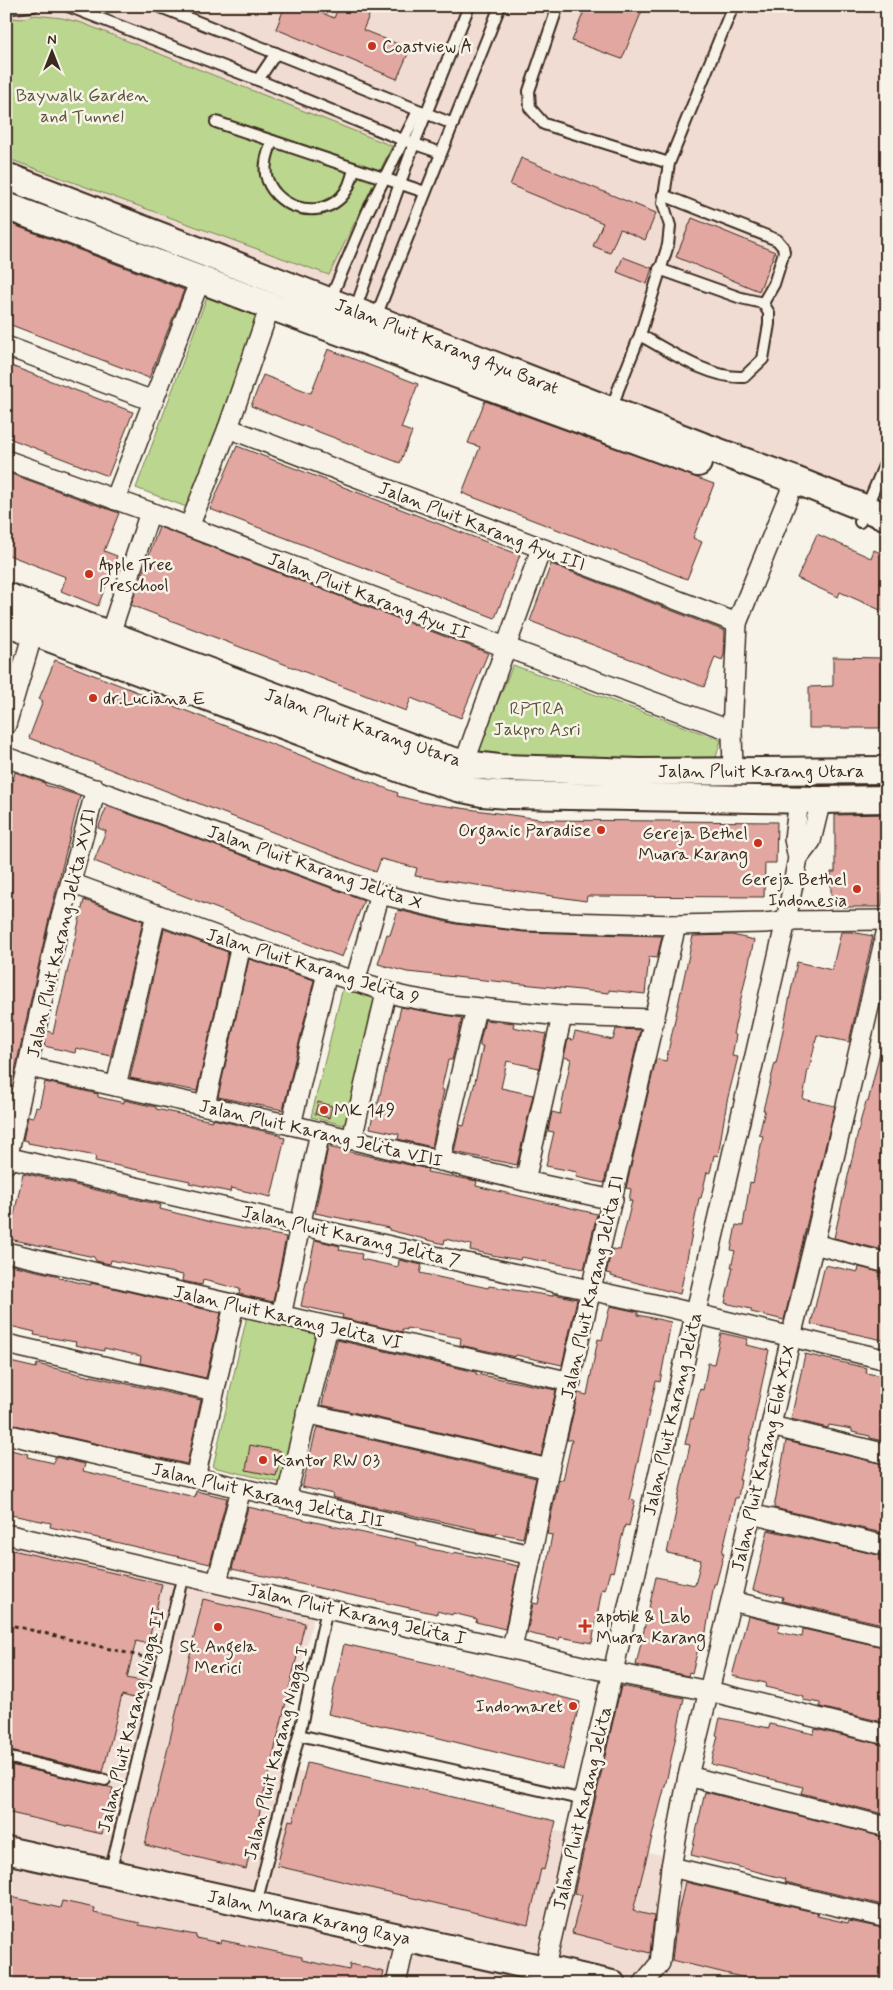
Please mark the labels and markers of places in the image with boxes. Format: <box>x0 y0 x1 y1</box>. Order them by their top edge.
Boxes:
place label: Coastview A <box>382 35 473 59</box>
marker: Coastview A <box>366 40 378 52</box>
place label: Apple Tree Preschool <box>99 553 173 598</box>
marker: Apple Tree Preschool <box>83 568 95 580</box>
place label: dr.Luciana E <box>103 687 205 711</box>
marker: dr.Luciana E <box>87 692 99 704</box>
place label: Organic Paradise <box>458 819 591 845</box>
place label: Gereja Bethel Muara Karang <box>638 822 748 868</box>
marker: Organic Paradise <box>595 824 607 836</box>
marker: Gereja Bethel Muara Karang <box>752 837 764 849</box>
place label: Gereja Bethel Indonesia <box>741 868 847 913</box>
marker: Gereja Bethel Indonesia <box>851 883 863 895</box>
place label: MK 149 <box>334 1099 395 1123</box>
marker: MK 149 <box>318 1104 330 1116</box>
place label: Kantor RW 03 <box>273 1449 380 1473</box>
marker: Kantor RW 03 <box>257 1454 269 1466</box>
place label: apotik & Lab Muara Karang <box>596 1605 706 1651</box>
marker: apotik & Lab Muara Karang <box>578 1619 592 1633</box>
marker: St. Angela Merici <box>212 1621 224 1633</box>
place label: St. Angela Merici <box>179 1635 257 1680</box>
place label: Indomaret <box>475 1695 563 1719</box>
marker: Indomaret <box>567 1700 579 1712</box>

